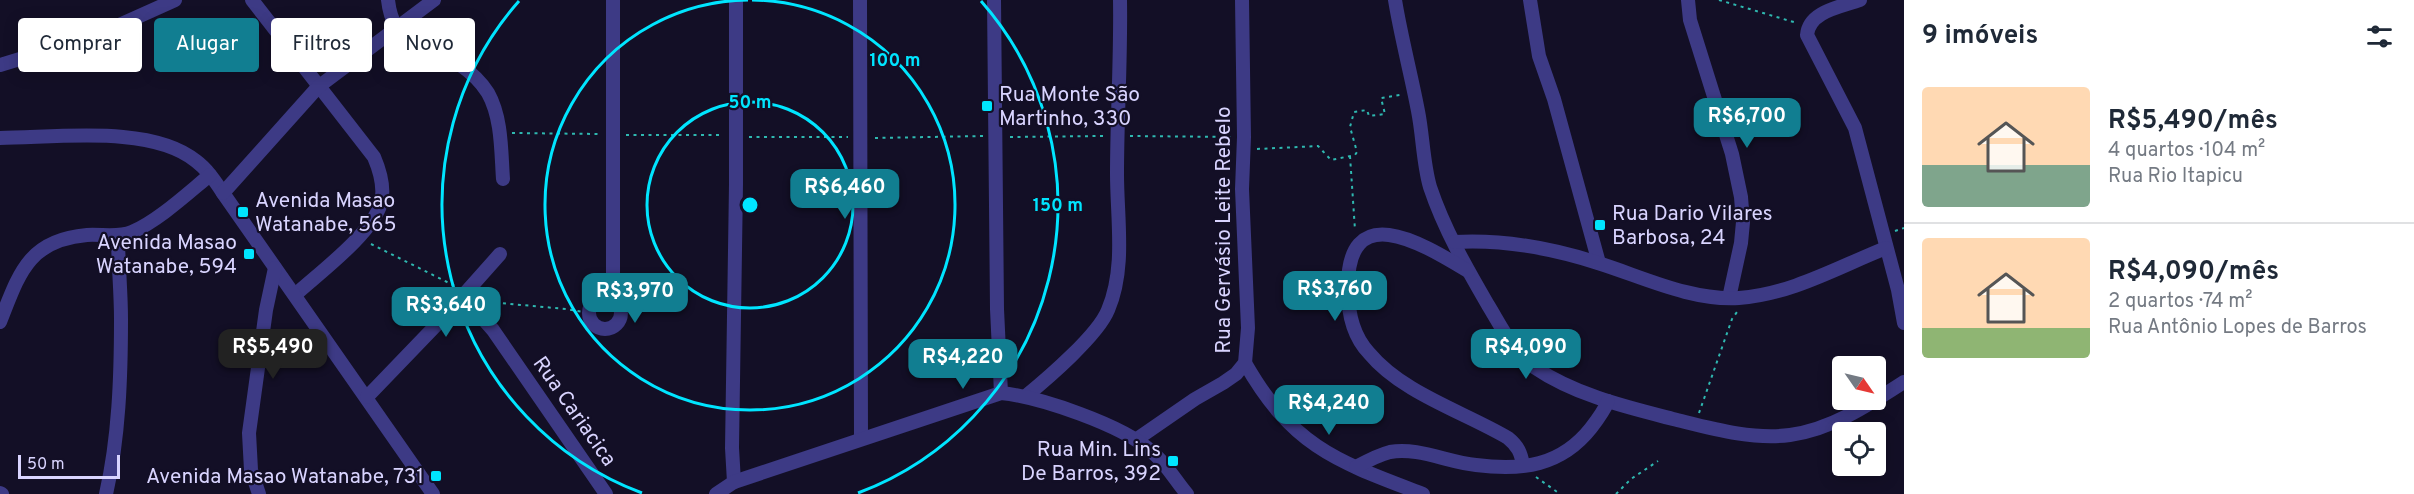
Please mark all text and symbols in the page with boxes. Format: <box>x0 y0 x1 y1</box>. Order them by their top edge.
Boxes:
chip: Comprar <box>18 18 142 72</box>
chip: Alugar <box>154 18 259 72</box>
chip: Filtros <box>271 18 372 72</box>
chip: Novo <box>384 18 475 72</box>
text: 9 imóveis <box>1922 20 2038 53</box>
icon: filters <box>2363 20 2396 53</box>
text: 100 m <box>869 50 921 73</box>
place label: Rua Monte São Martinho, 330 <box>999 82 1140 133</box>
text: 50 m <box>728 92 772 115</box>
pin: R$6,700 <box>1692 98 1802 149</box>
marker: Rua Monte São Martinho, 330 <box>980 99 994 113</box>
text: R$6,700 <box>1708 104 1786 130</box>
text: R$5,490/mês <box>2108 105 2278 138</box>
street label: Rua Gervásio Leite Rebelo <box>1211 106 1238 354</box>
icon: home <box>1970 111 2042 183</box>
text: 4 quartos · 104 m² <box>2108 138 2265 164</box>
text: Rua Rio Itapicu <box>2108 164 2243 190</box>
pin: R$6,460 <box>790 169 900 220</box>
text: R$6,460 <box>804 175 886 201</box>
place label: Avenida Masao Watanabe, 565 <box>255 188 397 239</box>
centre of rings <box>740 195 760 215</box>
text: 150 m <box>1033 195 1083 218</box>
place label: Rua Dario Vilares Barbosa, 24 <box>1612 201 1773 252</box>
marker: Avenida Masao Watanabe, 565 <box>236 205 250 219</box>
marker: Rua Dario Vilares Barbosa, 24 <box>1593 218 1607 232</box>
place label: Avenida Masao Watanabe, 594 <box>96 230 237 281</box>
marker: Avenida Masao Watanabe, 594 <box>242 247 256 261</box>
text: R$4,090/mês <box>2108 256 2279 289</box>
icon: home <box>1970 262 2042 334</box>
pin: R$3,760 <box>1280 271 1390 322</box>
pin: R$3,970 <box>580 273 690 324</box>
text: R$3,760 <box>1297 277 1373 303</box>
text: R$3,970 <box>596 279 674 305</box>
pin: R$3,640 <box>391 287 501 338</box>
text: 2 quartos · 74 m² <box>2108 289 2253 315</box>
text: R$3,640 <box>406 293 486 319</box>
text: Rua Antônio Lopes de Barros <box>2108 315 2367 341</box>
pin: R$5,490 <box>218 329 328 380</box>
pin: R$4,090 <box>1471 329 1581 380</box>
text: R$5,490 <box>232 335 314 361</box>
text: R$4,090 <box>1485 335 1567 361</box>
pin: R$4,220 <box>908 339 1018 390</box>
text: R$4,220 <box>922 345 1004 371</box>
street label: Rua Cariacica <box>526 352 622 472</box>
north arrow <box>1832 356 1886 410</box>
map controls <box>1832 356 1886 476</box>
pin: R$4,240 <box>1274 385 1384 436</box>
text: R$4,240 <box>1288 391 1370 417</box>
button: locate <box>1832 422 1886 476</box>
place label: Rua Min. Lins De Barros, 392 <box>1021 437 1161 488</box>
scale bar <box>18 452 120 480</box>
marker: Rua Min. Lins De Barros, 392 <box>1166 454 1180 468</box>
text: 50 m <box>27 455 65 475</box>
place label: Avenida Masao Watanabe, 731 <box>146 464 424 491</box>
marker: Avenida Masao Watanabe, 731 <box>429 469 443 483</box>

